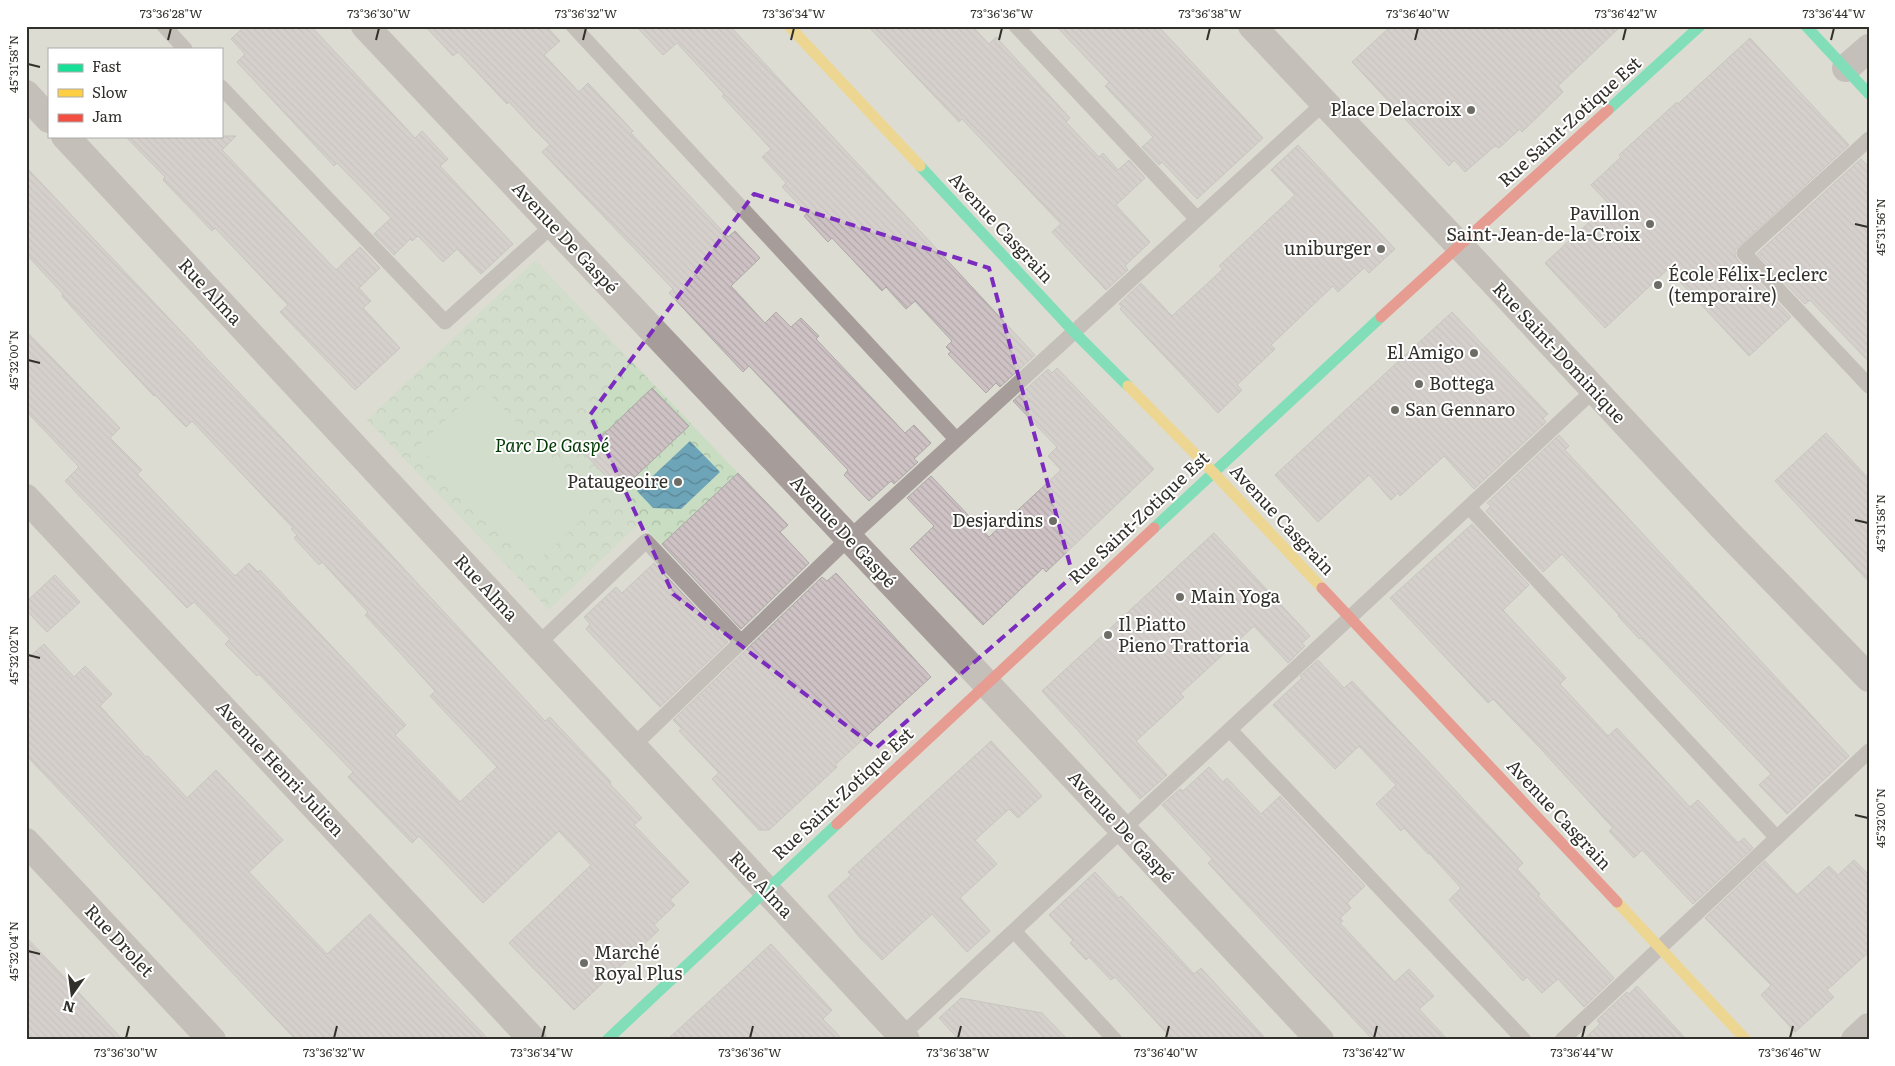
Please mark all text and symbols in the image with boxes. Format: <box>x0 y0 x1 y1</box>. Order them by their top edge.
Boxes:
text: 73°36'28"W <box>140 4 202 22</box>
text: 73°36'30"W <box>347 4 411 22</box>
text: 73°36'32"W <box>555 4 617 22</box>
text: 73°36'34"W <box>763 4 825 22</box>
text: 73°36'36"W <box>971 4 1033 22</box>
text: 73°36'38"W <box>1178 4 1242 22</box>
text: 73°36'40"W <box>1386 4 1450 22</box>
text: 73°36'42"W <box>1595 4 1657 22</box>
text: 73°36'44"W <box>1802 4 1866 22</box>
text: 45°31'58"N <box>4 35 22 93</box>
legend <box>48 48 222 138</box>
street label: Rue Saint-Zotique Est <box>1492 49 1647 193</box>
text: Fast <box>92 54 121 77</box>
text: Slow <box>92 80 127 103</box>
place label: Place Delacroix <box>1330 95 1462 122</box>
text: Jam <box>92 104 123 127</box>
marker: Place Delacroix <box>1465 104 1477 116</box>
street label: Avenue Casgrain <box>943 165 1061 289</box>
street label: Avenue De Gaspé <box>507 175 625 299</box>
text: 45°31'56"N <box>1871 198 1889 256</box>
place label: Pavillon Saint-Jean-de-la-Croix <box>1446 199 1641 247</box>
marker: Pavillon Saint-Jean-de-la-Croix <box>1644 218 1656 230</box>
place label: uniburger <box>1284 234 1371 261</box>
marker: uniburger <box>1375 243 1387 255</box>
street label: Rue Alma <box>173 251 249 331</box>
place label: École Félix-Leclerc (temporaire) <box>1668 260 1827 308</box>
street label: Rue Saint-Dominique <box>1487 275 1633 429</box>
marker: École Félix-Leclerc (temporaire) <box>1652 279 1664 291</box>
text: 45°32'00"N <box>4 330 22 390</box>
place label: El Amigo <box>1386 338 1464 365</box>
marker: El Amigo <box>1468 347 1480 359</box>
place label: Bottega <box>1429 369 1495 396</box>
marker: Bottega <box>1413 378 1425 390</box>
place label: San Gennaro <box>1405 395 1515 422</box>
marker: San Gennaro <box>1389 404 1401 416</box>
park label: Parc De Gaspé <box>495 431 609 458</box>
street label: Rue Saint-Zotique Est <box>1061 444 1215 590</box>
street label: Avenue Casgrain <box>1224 457 1342 581</box>
place label: Pataugeoire <box>567 467 668 494</box>
street label: Avenue De Gaspé <box>785 469 903 593</box>
marker: Pataugeoire <box>672 476 684 488</box>
text: 45°31'58"N <box>1871 494 1889 552</box>
place label: Desjardins <box>952 506 1043 533</box>
marker: Desjardins <box>1047 515 1059 527</box>
street label: Rue Alma <box>449 547 525 627</box>
place label: Main Yoga <box>1190 582 1280 609</box>
marker: Main Yoga <box>1174 591 1186 603</box>
place label: Il Piatto Pieno Trattoria <box>1118 610 1250 658</box>
text: 45°32'02"N <box>4 625 22 685</box>
marker: Il Piatto Pieno Trattoria <box>1102 629 1114 641</box>
street label: Avenue Henri-Julien <box>211 694 351 842</box>
street label: Rue Saint-Zotique Est <box>765 720 919 866</box>
street label: Avenue Casgrain <box>1501 752 1619 876</box>
street label: Avenue De Gaspé <box>1063 764 1181 888</box>
text: 45°32'00"N <box>1871 788 1889 848</box>
street label: Rue Alma <box>724 844 800 924</box>
street label: Rue Drolet <box>79 897 162 983</box>
text: 45°32'04"N <box>4 921 22 981</box>
place label: Marché Royal Plus <box>594 938 682 986</box>
marker: Marché Royal Plus <box>578 957 590 969</box>
north arrow <box>48 968 98 1018</box>
text: N <box>60 996 77 1019</box>
text: 73°36'30"W <box>94 1043 158 1061</box>
text: 73°36'32"W <box>303 1043 365 1061</box>
text: 73°36'34"W <box>511 1043 573 1061</box>
text: 73°36'36"W <box>719 1043 781 1061</box>
text: 73°36'38"W <box>926 1043 990 1061</box>
text: 73°36'40"W <box>1134 1043 1198 1061</box>
text: 73°36'42"W <box>1343 1043 1405 1061</box>
text: 73°36'44"W <box>1550 1043 1614 1061</box>
text: 73°36'46"W <box>1759 1043 1821 1061</box>

